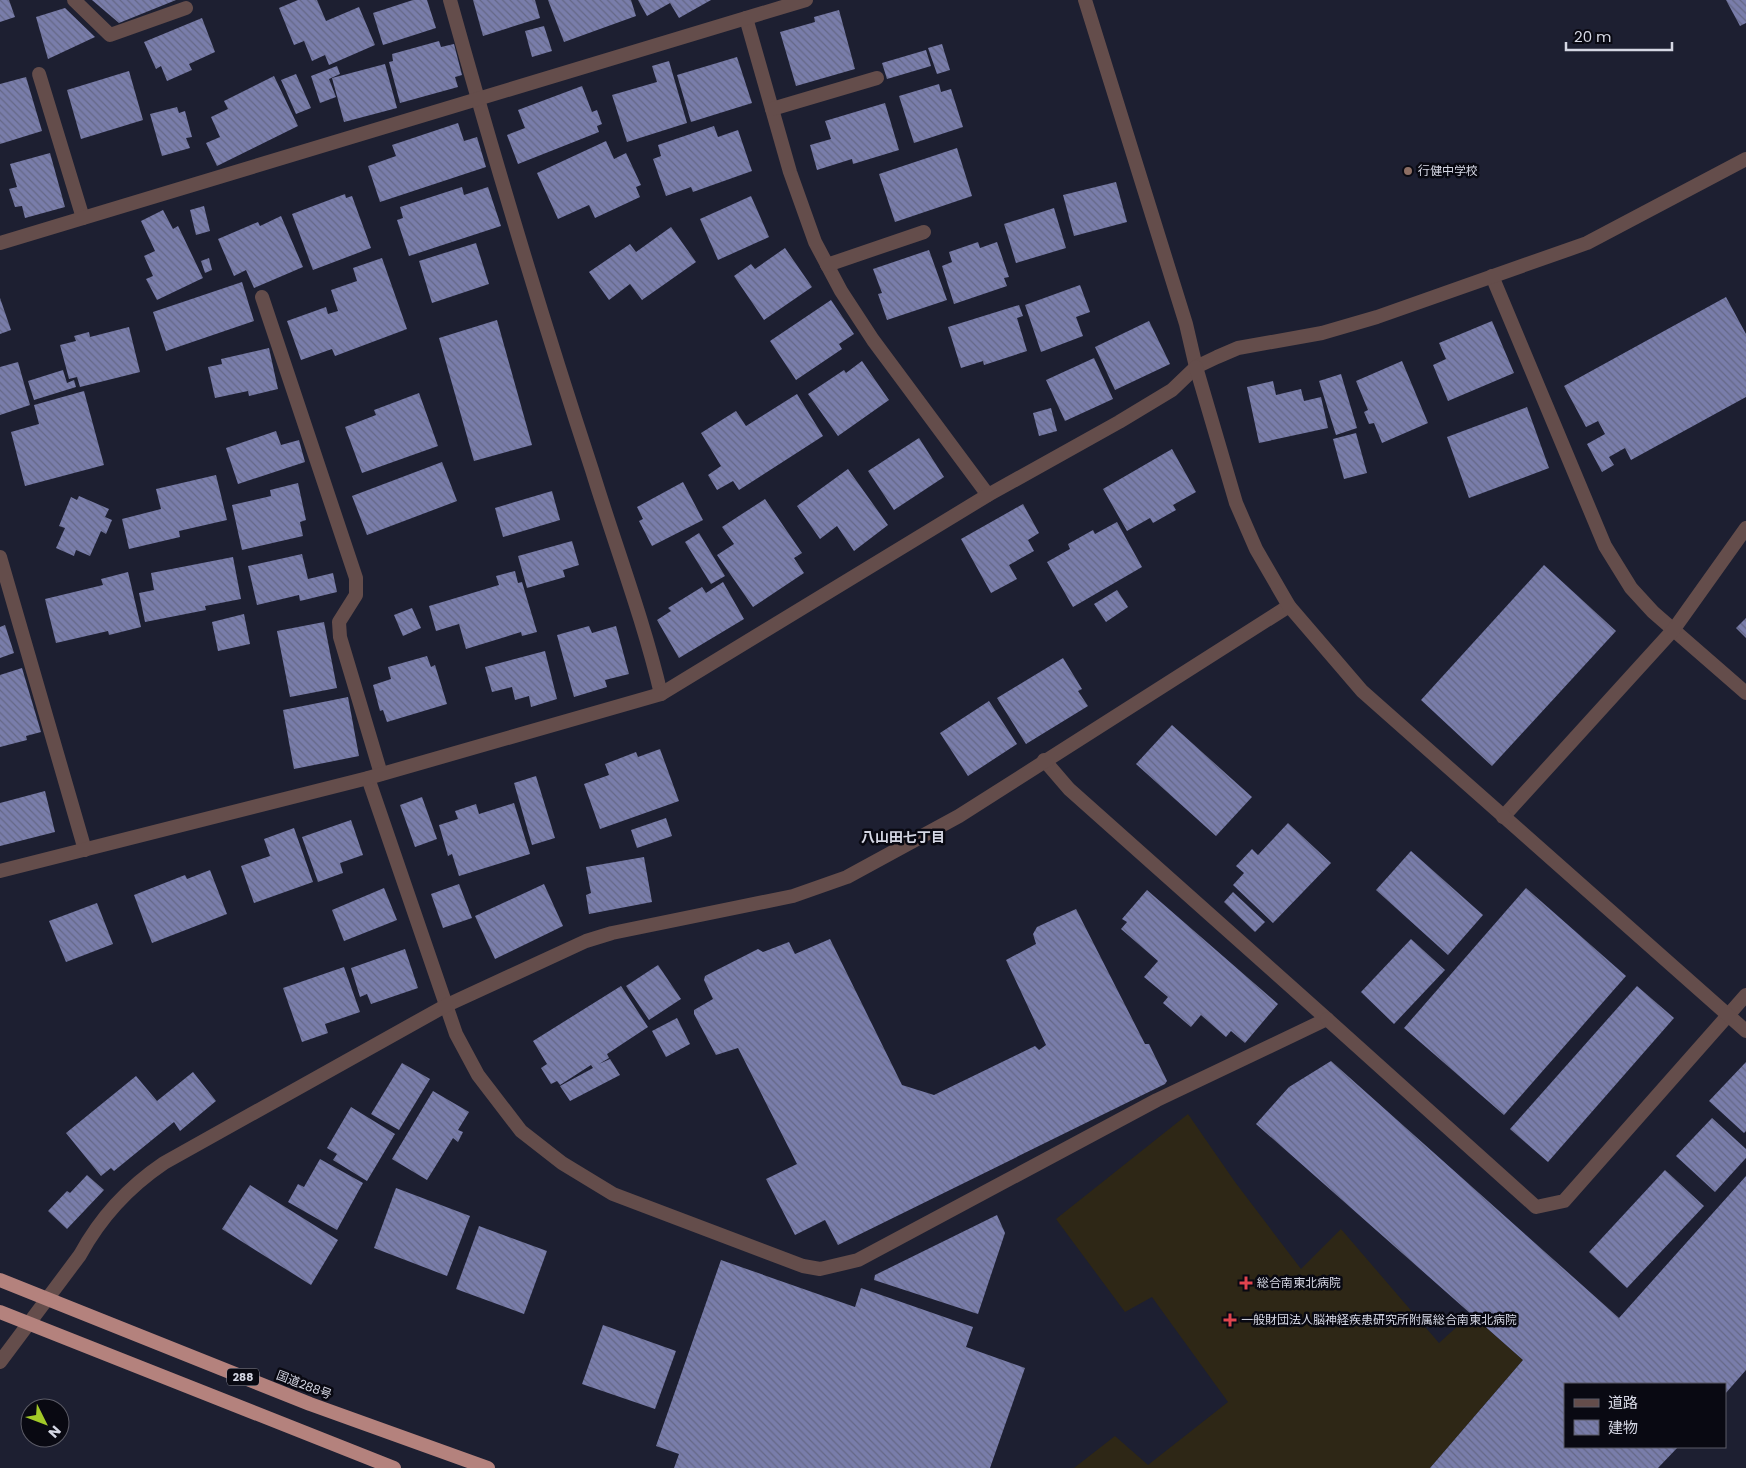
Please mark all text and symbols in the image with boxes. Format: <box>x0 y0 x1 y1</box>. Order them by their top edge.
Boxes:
scale bar <box>1566 20 1672 52</box>
text: 20 m <box>1574 26 1612 47</box>
place label: 行健中学校 <box>1418 162 1478 179</box>
marker: 行健中学校 <box>1402 165 1414 177</box>
district label: 八山田七丁目 <box>861 827 945 847</box>
place label: 総合南東北病院 <box>1257 1274 1341 1291</box>
marker: 総合南東北病院 <box>1239 1276 1253 1290</box>
place label: 一般財団法人脳神経疾患研究所附属総合南東北病院 <box>1241 1311 1517 1328</box>
marker: 一般財団法人脳神経疾患研究所附属総合南東北病院 <box>1223 1313 1237 1327</box>
street label: 国道288号 <box>274 1366 334 1403</box>
road number: 288 <box>227 1368 259 1385</box>
legend <box>1564 1383 1726 1448</box>
text: 道路 <box>1608 1392 1638 1413</box>
north arrow <box>20 1398 70 1448</box>
text: 建物 <box>1608 1417 1638 1438</box>
text: N <box>44 1421 66 1442</box>

